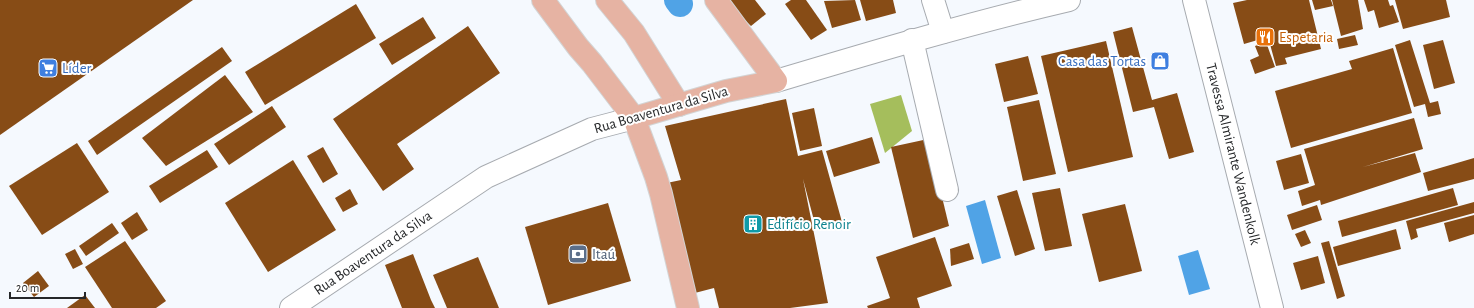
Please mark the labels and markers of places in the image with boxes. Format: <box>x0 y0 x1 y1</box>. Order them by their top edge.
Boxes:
restaurant icon: Espetaria <box>1254 26 1276 48</box>
place label: Espetaria <box>1279 30 1333 45</box>
shop icon: Casa das Tortas <box>1149 50 1171 72</box>
place label: Casa das Tortas <box>1058 54 1146 69</box>
supermarket icon: Líder <box>37 57 59 79</box>
place label: Líder <box>62 61 92 76</box>
building icon: Edifício Renoir <box>742 213 764 235</box>
place label: Edifício Renoir <box>767 217 851 232</box>
bank icon: Itaú <box>567 243 589 265</box>
place label: Itaú <box>592 247 616 262</box>

